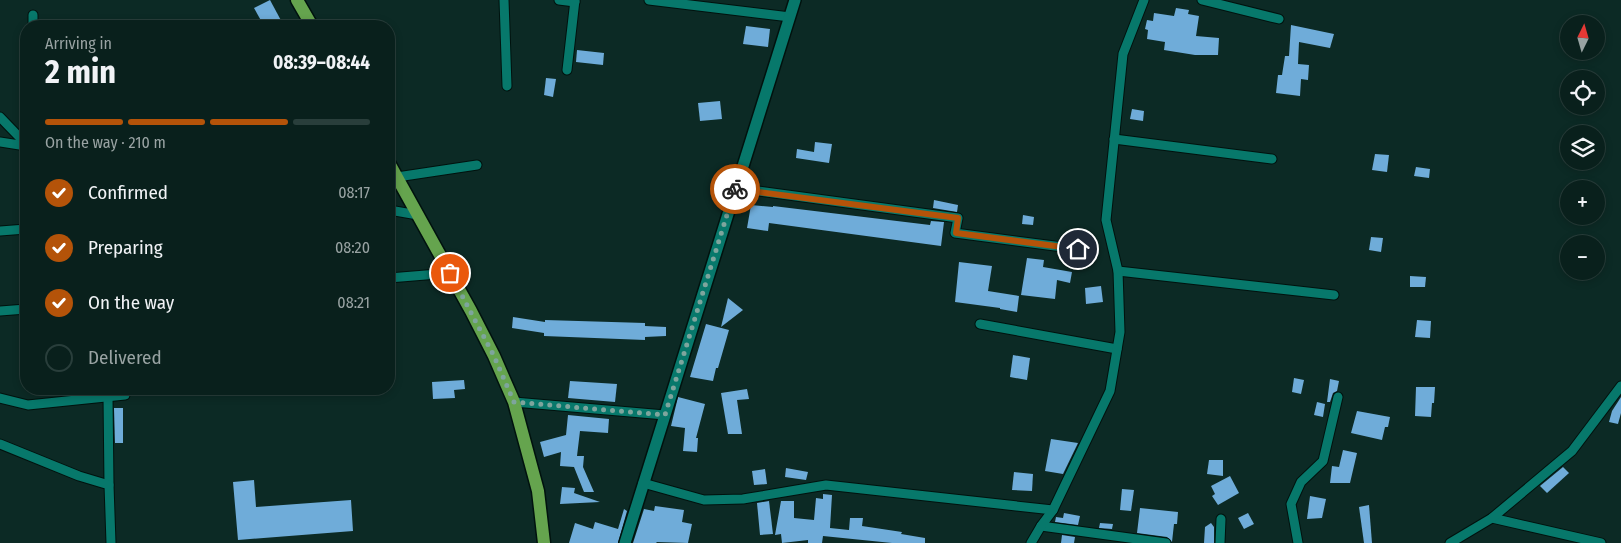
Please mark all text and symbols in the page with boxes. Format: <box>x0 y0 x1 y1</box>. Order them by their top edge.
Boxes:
north arrow <box>1560 15 1605 60</box>
map controls <box>1560 15 1605 280</box>
text: Arriving in <box>45 34 112 53</box>
text: 08:39–08:44 <box>273 51 370 74</box>
text: 2 min <box>45 53 116 91</box>
button: locate <box>1560 70 1605 115</box>
button: layers <box>1560 125 1605 170</box>
text: On the way · 210 m <box>45 133 166 152</box>
courier <box>710 164 760 214</box>
icon: bike <box>721 175 749 203</box>
icon: check <box>45 179 73 207</box>
button: + <box>1560 180 1605 225</box>
text: Confirmed <box>88 181 168 204</box>
text: 08:17 <box>338 183 370 202</box>
pin <box>1057 228 1099 270</box>
icon: check <box>45 234 73 262</box>
icon: home <box>1064 235 1092 263</box>
button: − <box>1560 235 1605 280</box>
text: Preparing <box>88 236 163 259</box>
text: 08:20 <box>335 238 370 257</box>
pin <box>429 252 471 294</box>
icon: bag <box>436 259 464 287</box>
icon: check <box>45 289 73 317</box>
text: On the way <box>88 291 174 314</box>
text: 08:21 <box>337 293 370 312</box>
text: Delivered <box>88 346 162 369</box>

